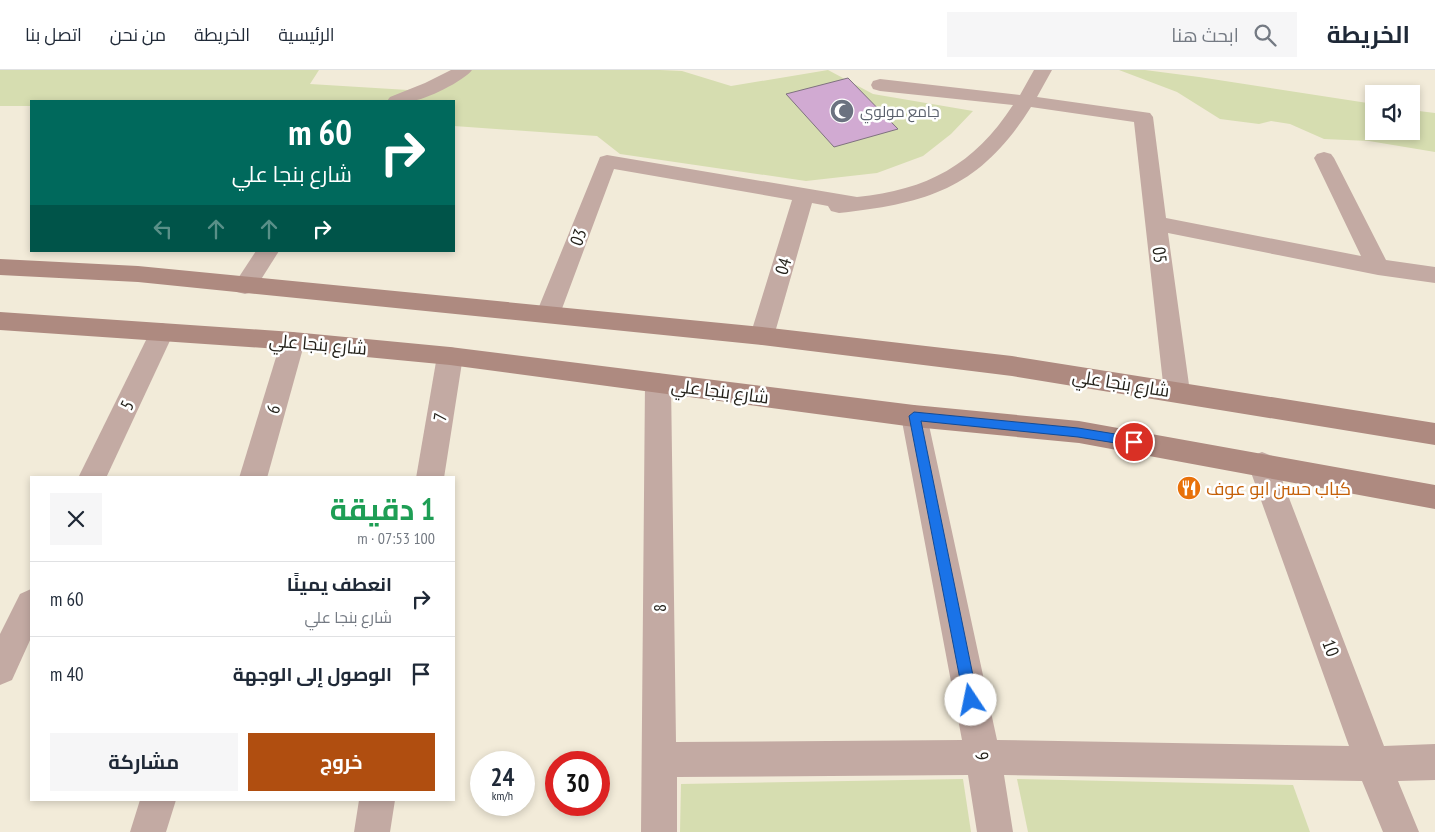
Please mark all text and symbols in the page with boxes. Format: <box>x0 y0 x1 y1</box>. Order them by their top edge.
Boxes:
search box <box>947 12 1297 57</box>
text: الخريطة <box>1327 19 1410 50</box>
icon: search <box>1251 21 1279 49</box>
text: اتصل بنا <box>25 23 82 46</box>
text: من نحن <box>110 23 166 46</box>
text: الخريطة <box>194 23 250 46</box>
text: الرئيسية <box>278 23 335 46</box>
text: ابحث هنا <box>1171 23 1239 47</box>
map controls <box>1365 85 1420 140</box>
button: sound <box>1365 85 1420 140</box>
mosque icon: جامع مولوي <box>829 98 855 124</box>
place label: جامع مولوي <box>860 102 940 124</box>
text: 60 m <box>288 109 352 155</box>
icon: right <box>370 120 435 185</box>
text: شارع بنجا علي <box>232 160 352 188</box>
icon: left <box>149 215 177 243</box>
icon: ahead <box>202 215 230 243</box>
icon: ahead <box>255 215 283 243</box>
icon: right <box>308 215 336 243</box>
street label: 03 <box>564 225 592 249</box>
street label: 05 <box>1148 246 1172 264</box>
street label: 04 <box>770 255 796 277</box>
street label: شارع بنجا علي <box>268 328 368 363</box>
street label: شارع بنجا علي <box>1070 364 1171 405</box>
street label: شارع بنجا علي <box>669 374 770 411</box>
street label: 5 <box>115 396 139 414</box>
street label: 6 <box>261 402 285 416</box>
street label: 7 <box>428 411 452 423</box>
pin <box>1113 421 1155 463</box>
icon: arrive <box>1120 428 1148 456</box>
restaurant icon: كباب حسن ابو عوف <box>1176 475 1202 501</box>
place label: كباب حسن ابو عوف <box>1206 477 1351 500</box>
text: 1 دقيقة <box>330 489 435 528</box>
button: close <box>50 493 102 545</box>
text: 100 m · 07:53 <box>357 528 435 548</box>
text: انعطف يمينًا <box>287 572 392 596</box>
icon: right <box>407 585 435 613</box>
text: 60 m <box>50 587 84 611</box>
street label: 8 <box>648 604 671 612</box>
text: شارع بنجا علي <box>305 607 392 627</box>
street label: 10 <box>1317 636 1345 660</box>
icon: arrive <box>407 660 435 688</box>
text: 40 m <box>50 662 84 686</box>
text: الوصول إلى الوجهة <box>233 662 392 686</box>
position arrow <box>944 673 996 725</box>
button: مشاركة <box>50 733 238 791</box>
button: خروج <box>248 733 435 791</box>
street label: 9 <box>970 750 994 762</box>
speed limit sign: 30 <box>545 751 610 816</box>
text: 24 <box>491 761 514 793</box>
text: km/h <box>492 788 513 803</box>

